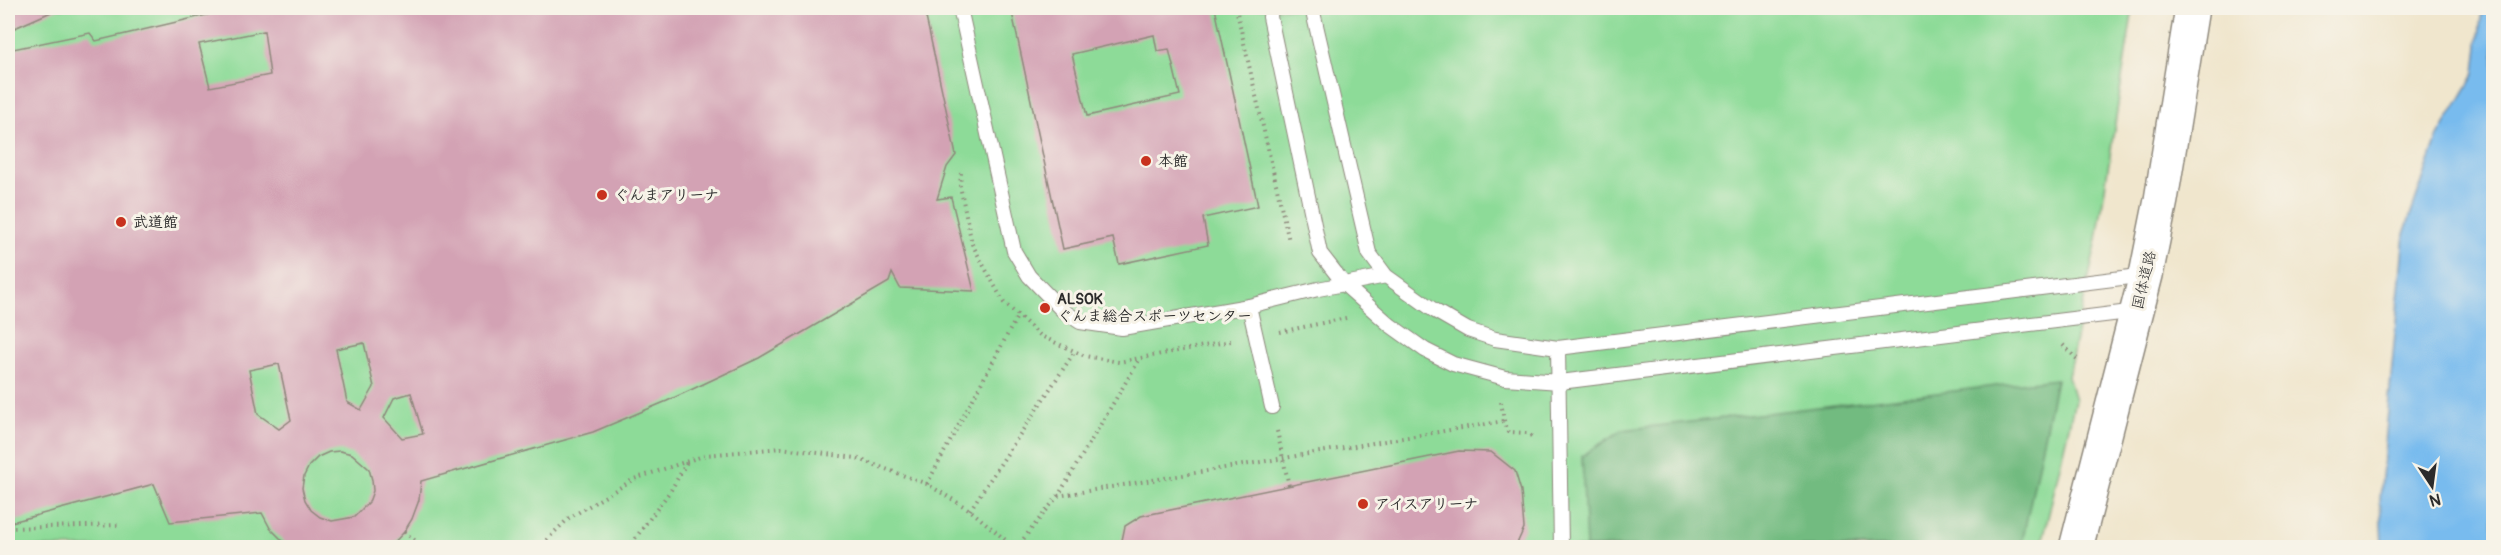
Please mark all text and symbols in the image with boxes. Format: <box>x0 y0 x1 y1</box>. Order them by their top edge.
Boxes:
place label: 本館 <box>1158 152 1188 171</box>
marker: 本館 <box>1139 154 1153 168</box>
place label: ぐんまアリーナ <box>614 186 719 205</box>
marker: ぐんまアリーナ <box>595 188 609 202</box>
place label: 武道館 <box>133 213 178 232</box>
marker: 武道館 <box>114 215 128 229</box>
street label: 国体道路 <box>2128 249 2160 311</box>
place label: ALSOK ぐんま総合スポーツセンター <box>1057 290 1252 326</box>
marker: ALSOK ぐんま総合スポーツセンター <box>1038 301 1052 315</box>
north arrow <box>2402 456 2462 516</box>
text: N <box>2427 489 2443 511</box>
place label: アイスアリーナ <box>1375 495 1479 514</box>
marker: アイスアリーナ <box>1356 497 1370 511</box>

